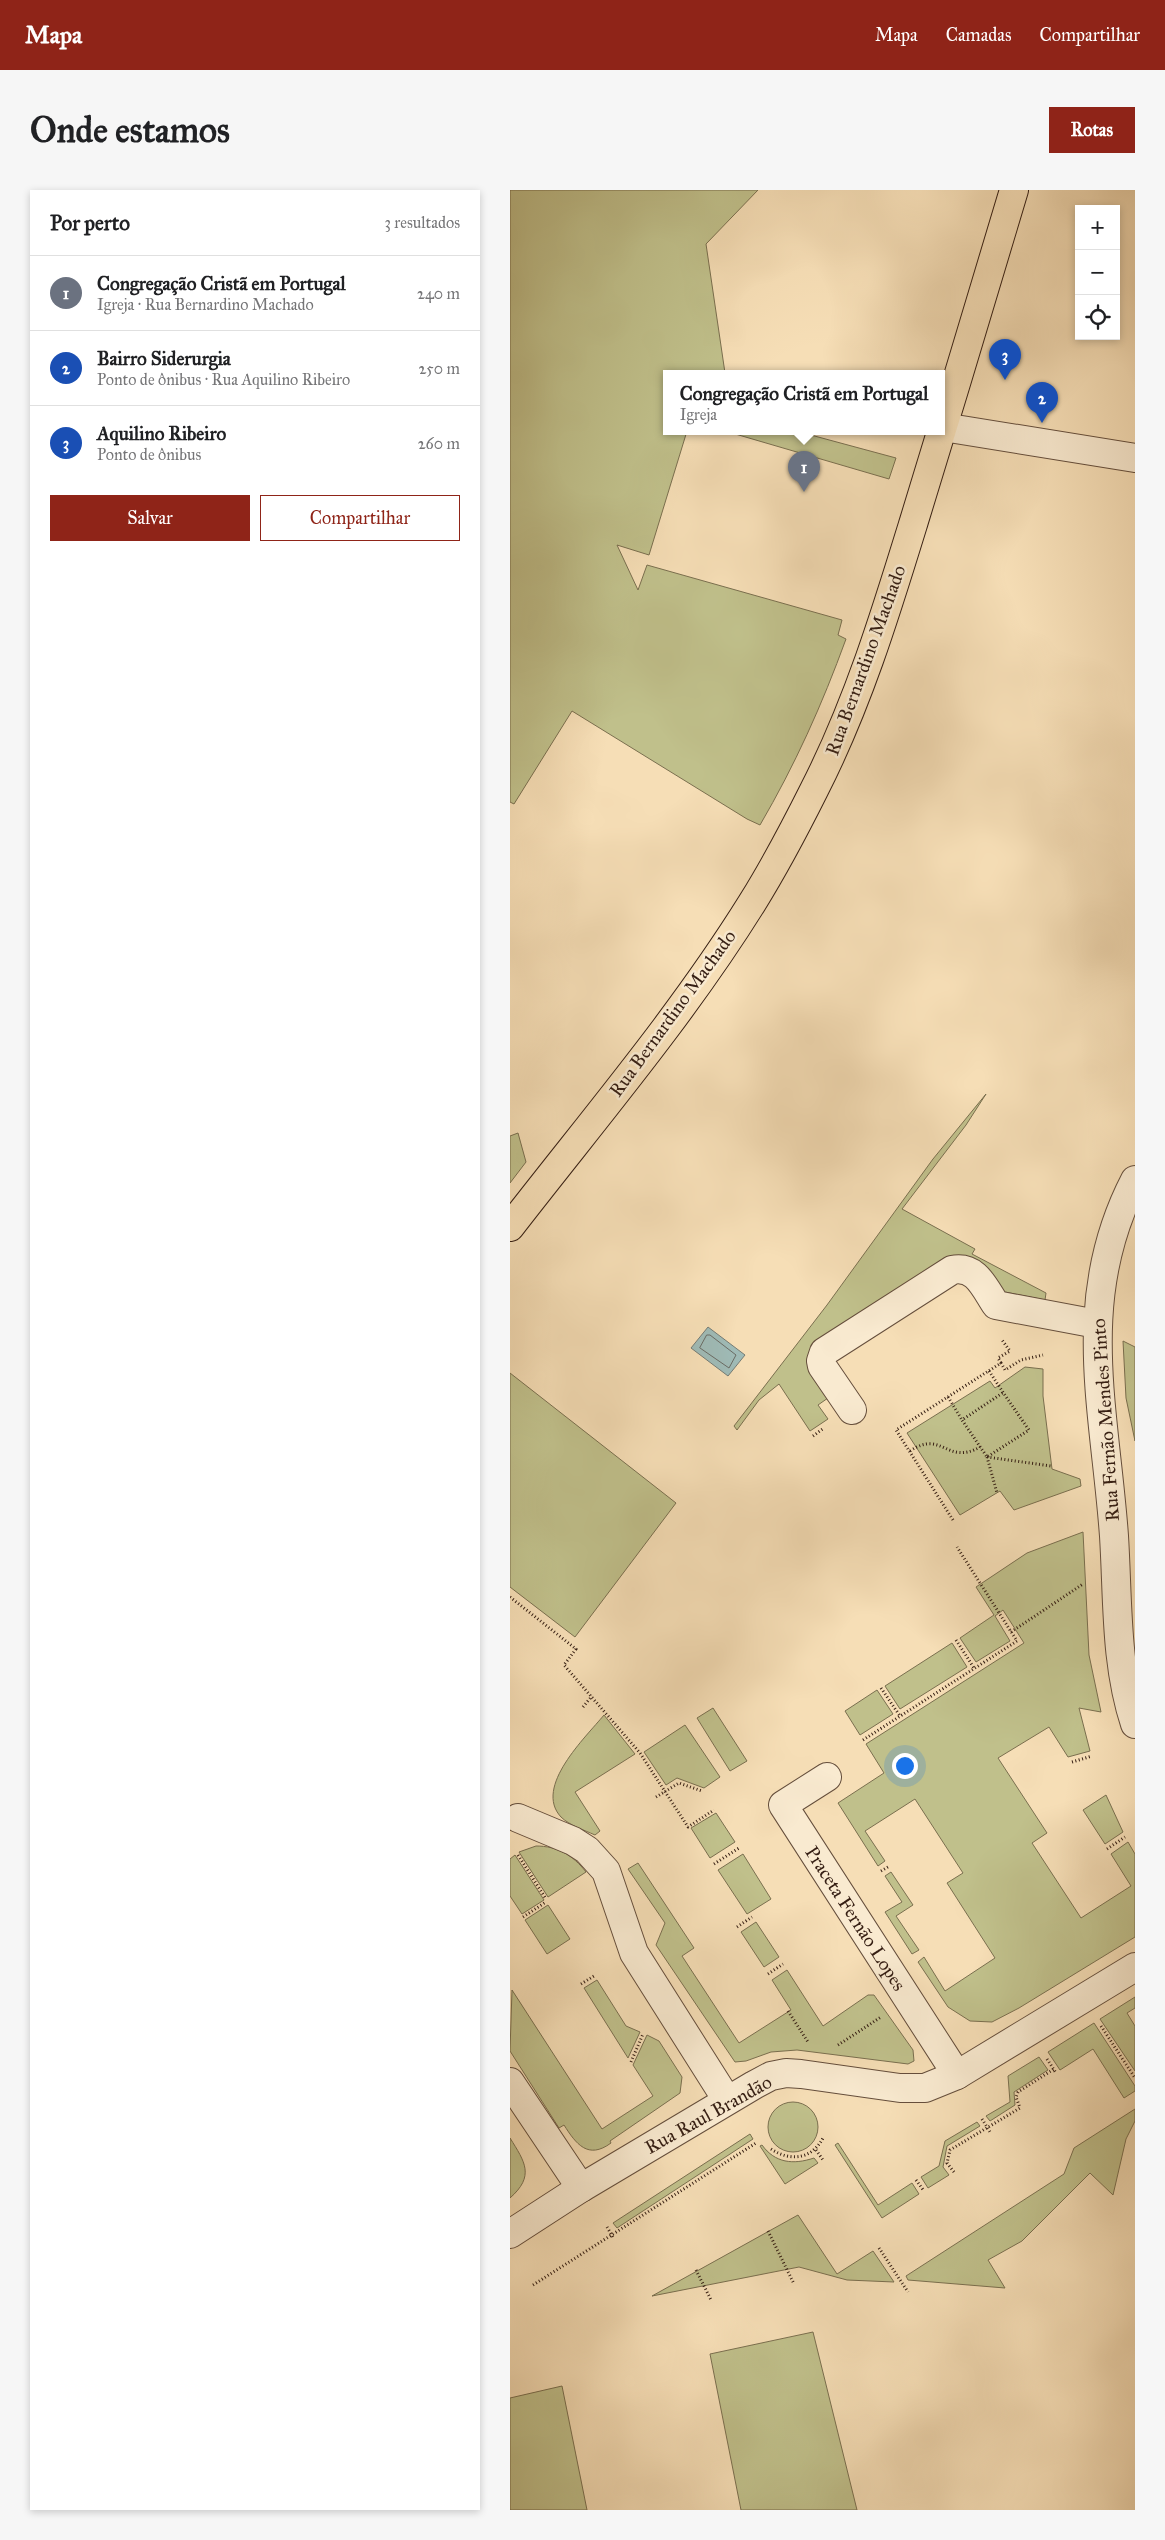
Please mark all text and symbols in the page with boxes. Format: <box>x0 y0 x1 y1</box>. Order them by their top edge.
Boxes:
text: Mapa <box>25 20 82 50</box>
text: Mapa <box>875 24 918 46</box>
text: Camadas <box>946 24 1012 46</box>
text: Compartilhar <box>1040 24 1140 46</box>
button: Rotas <box>1049 107 1135 153</box>
text: Onde estamos <box>30 109 230 152</box>
map controls <box>1075 205 1120 340</box>
button: + <box>1075 205 1120 250</box>
text: Por perto <box>50 210 130 236</box>
text: 3 resultados <box>385 213 460 232</box>
button: − <box>1075 250 1120 295</box>
text: Congregação Cristã em Portugal <box>97 272 346 295</box>
text: 1 <box>63 284 69 303</box>
text: 240 m <box>417 284 460 303</box>
text: Igreja · Rua Bernardino Machado <box>97 295 314 314</box>
button: locate <box>1075 295 1120 340</box>
pin: 3 <box>989 339 1021 380</box>
text: Bairro Siderurgia <box>97 347 231 370</box>
text: 2 <box>62 359 70 378</box>
text: 250 m <box>419 359 460 378</box>
text: Ponto de ônibus · Rua Aquilino Ribeiro <box>97 370 350 389</box>
popup <box>663 370 945 435</box>
text: Congregação Cristã em Portugal <box>680 382 928 405</box>
pin: 2 <box>1026 382 1058 423</box>
text: Igreja <box>680 405 717 424</box>
text: Aquilino Ribeiro <box>97 422 226 445</box>
text: 3 <box>63 434 69 453</box>
text: 260 m <box>418 434 460 453</box>
text: Ponto de ônibus <box>97 445 201 464</box>
pin: 1 <box>788 451 820 492</box>
button: Salvar <box>50 495 250 541</box>
button: Compartilhar <box>260 495 460 541</box>
street label: Rua Bernardino Machado <box>820 562 911 758</box>
street label: Rua Bernardino Machado <box>604 925 741 1101</box>
street label: Rua Fernão Mendes Pinto <box>1087 1317 1124 1522</box>
your location <box>892 1753 918 1779</box>
street label: Praceta Fernão Lopes <box>800 1842 911 1995</box>
street label: Rua Raul Brandão <box>641 2070 776 2159</box>

